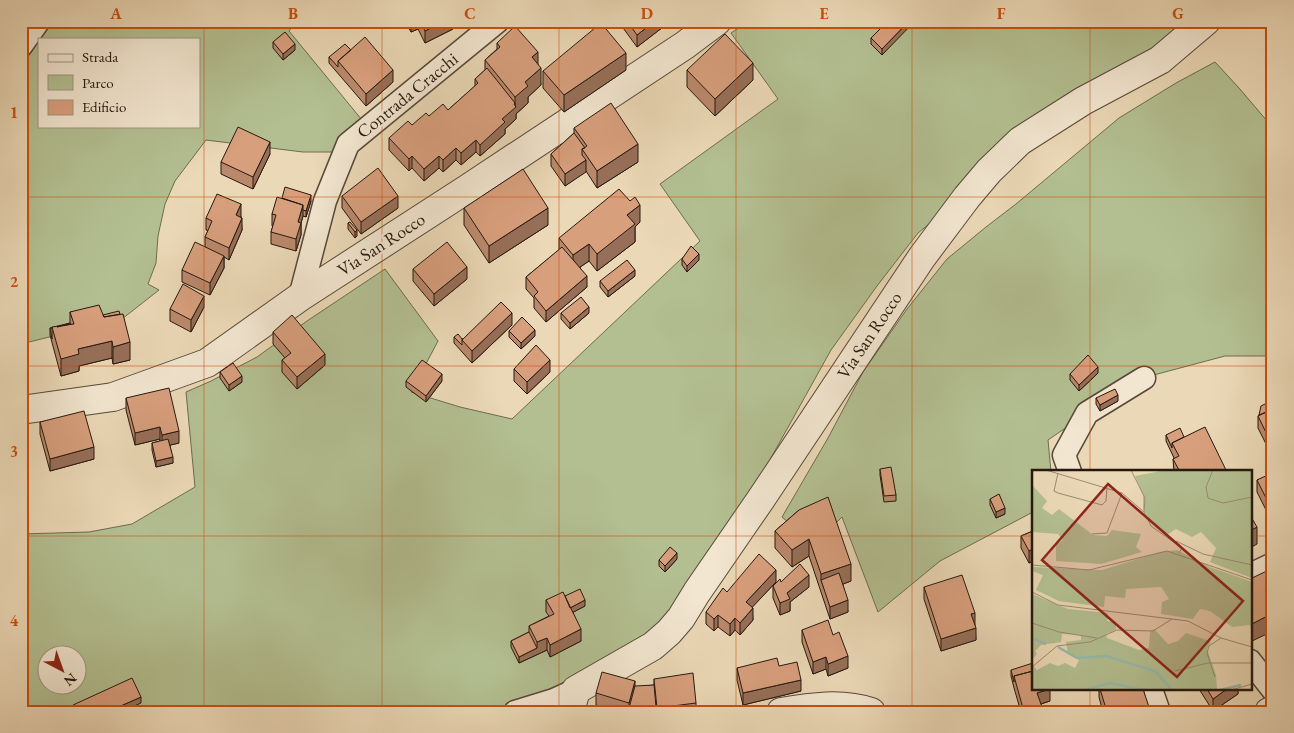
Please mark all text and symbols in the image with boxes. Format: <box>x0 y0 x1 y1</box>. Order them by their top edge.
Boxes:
text: A <box>109 3 122 24</box>
text: B <box>288 3 298 24</box>
text: C <box>464 3 476 24</box>
text: D <box>641 3 653 24</box>
text: E <box>819 3 829 24</box>
text: F <box>997 3 1006 24</box>
text: G <box>1172 3 1184 24</box>
legend <box>38 38 200 128</box>
text: Strada <box>82 47 118 66</box>
street label: Contrada Cracchi <box>352 47 463 143</box>
text: Parco <box>82 73 114 92</box>
text: Edificio <box>82 97 126 116</box>
text: 1 <box>10 102 18 123</box>
street label: Via San Rocco <box>333 207 429 281</box>
text: 2 <box>10 271 19 292</box>
street label: Via San Rocco <box>831 287 907 383</box>
text: 3 <box>10 441 18 462</box>
inset map <box>1032 470 1252 690</box>
text: 4 <box>10 610 19 631</box>
north arrow <box>38 646 88 696</box>
text: N <box>60 669 81 691</box>

